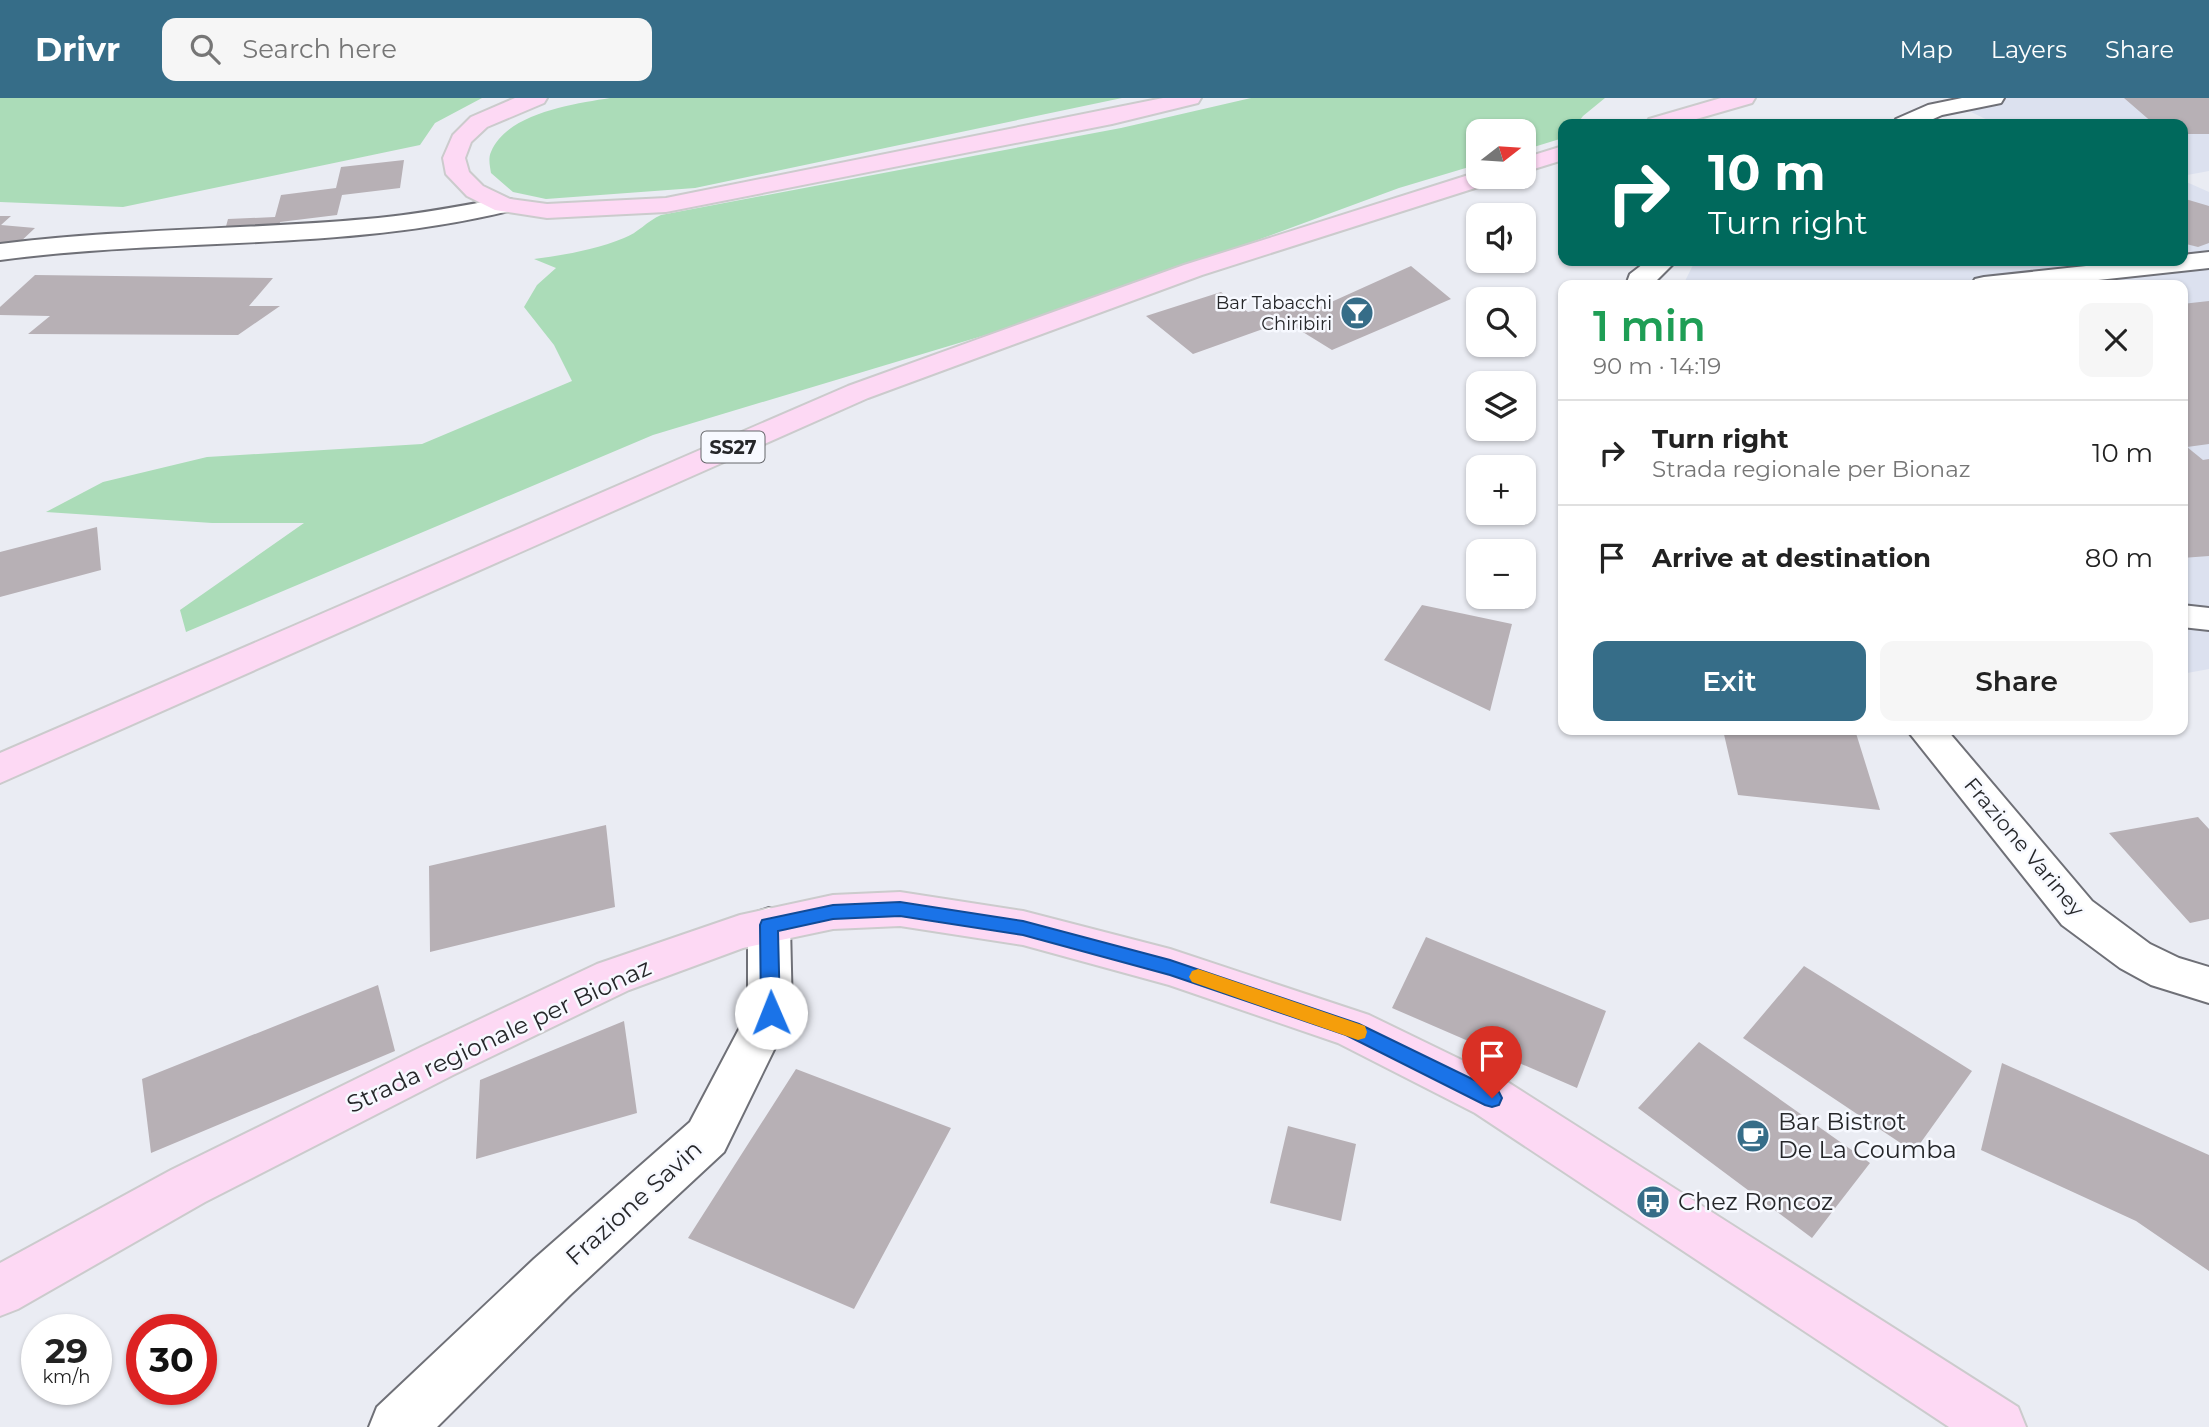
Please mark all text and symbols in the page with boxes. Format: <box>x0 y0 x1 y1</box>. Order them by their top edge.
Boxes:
search box <box>162 18 652 81</box>
text: Drivr <box>35 29 120 69</box>
icon: search <box>186 30 224 68</box>
text: Search here <box>242 33 397 65</box>
text: Map <box>1899 35 1953 64</box>
text: Layers <box>1991 35 2067 64</box>
text: Share <box>2105 35 2174 64</box>
north arrow <box>1466 119 1536 189</box>
map controls <box>1466 119 1536 609</box>
text: 10 m <box>1708 143 1826 202</box>
icon: right <box>1593 147 1684 238</box>
button: sound <box>1466 203 1536 273</box>
text: Turn right <box>1708 203 1868 242</box>
button: search <box>1466 287 1536 357</box>
place label: Bar Tabacchi Chiribiri <box>1216 292 1332 335</box>
bar icon: Bar Tabacchi Chiribiri <box>1338 294 1376 332</box>
text: 1 min <box>1593 300 1706 352</box>
button: close <box>2079 303 2153 377</box>
text: 90 m · 14:19 <box>1593 352 1721 380</box>
button: layers <box>1466 371 1536 441</box>
text: Turn right <box>1652 423 1788 455</box>
road number: SS27 <box>702 432 764 462</box>
icon: right <box>1593 434 1631 472</box>
text: 10 m <box>2092 437 2153 469</box>
button: + <box>1466 455 1536 525</box>
text: Strada regionale per Bionaz <box>1652 455 1971 483</box>
button: − <box>1466 539 1536 609</box>
icon: arrive <box>1593 539 1631 577</box>
text: Arrive at destination <box>1652 542 1931 574</box>
text: 80 m <box>2085 542 2153 574</box>
button: Exit <box>1593 641 1866 721</box>
button: Share <box>1880 641 2153 721</box>
street label: Frazione Variney <box>1959 772 2090 921</box>
street label: Strada regionale per Bionaz <box>342 952 656 1119</box>
position arrow <box>734 976 808 1050</box>
pin <box>1462 1026 1522 1098</box>
icon: arrive <box>1473 1037 1511 1075</box>
place label: Bar Bistrot De La Coumba <box>1778 1107 1957 1164</box>
cafe icon: Bar Bistrot De La Coumba <box>1734 1117 1772 1155</box>
street label: Frazione Savin <box>560 1134 708 1271</box>
bus stop icon: Chez Roncoz <box>1634 1183 1672 1221</box>
place label: Chez Roncoz <box>1678 1187 1833 1216</box>
speed limit sign: 30 <box>126 1314 217 1405</box>
text: 29 <box>45 1329 88 1372</box>
text: km/h <box>42 1366 91 1388</box>

